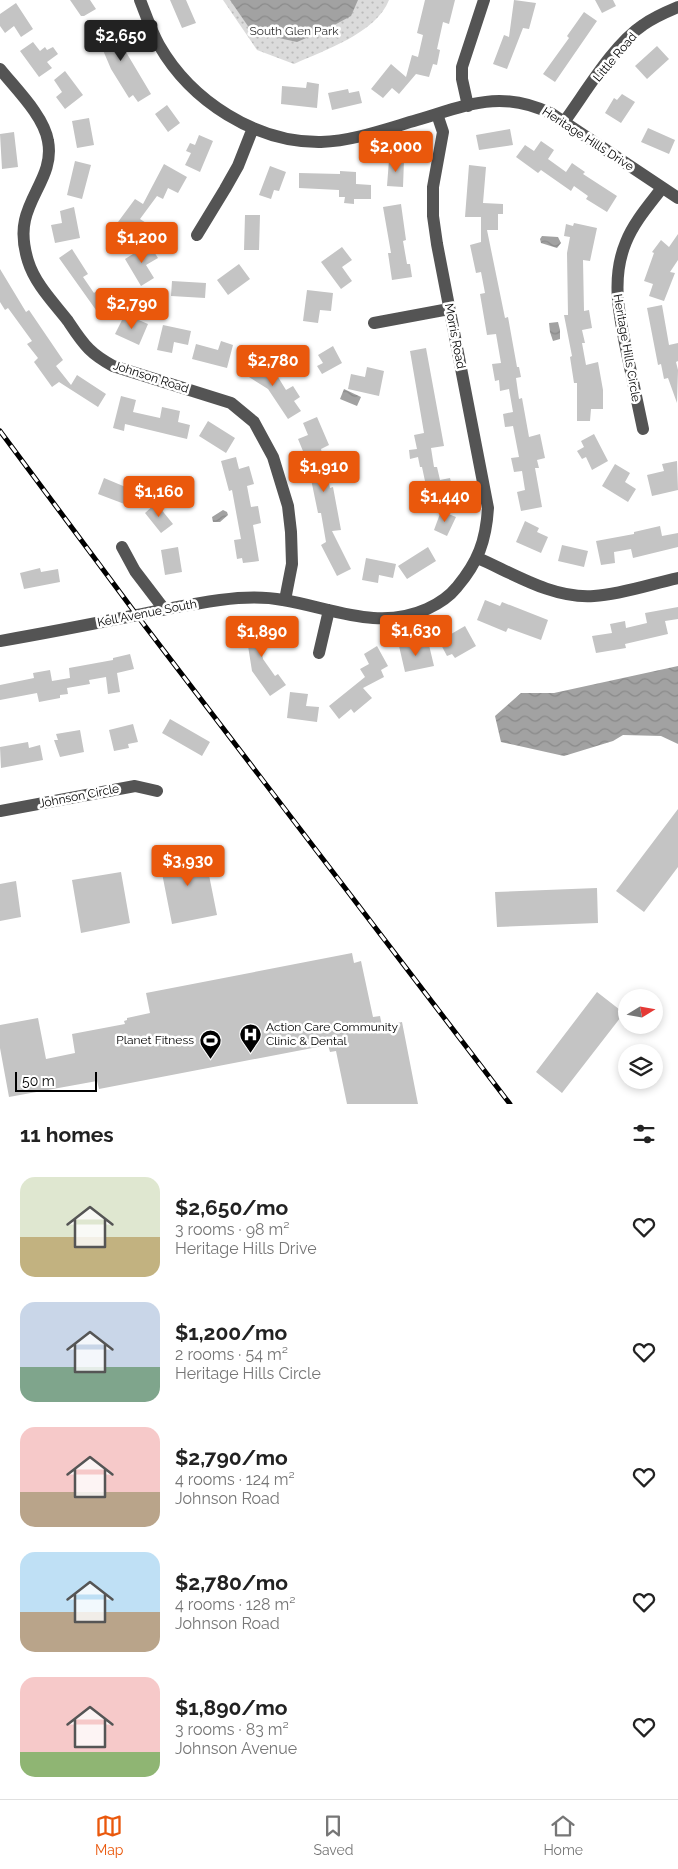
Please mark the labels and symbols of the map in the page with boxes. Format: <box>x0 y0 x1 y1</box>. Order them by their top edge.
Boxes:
pin: $2,650 <box>80 20 162 62</box>
park label: South Glen Park <box>249 24 339 38</box>
street label: Little Road <box>590 30 640 84</box>
street label: Heritage Hills Drive <box>540 104 636 174</box>
pin: $2,000 <box>355 130 437 173</box>
pin: $1,200 <box>101 222 183 264</box>
pin: $2,790 <box>91 288 173 330</box>
street label: Heritage Hills Circle <box>611 293 643 403</box>
street label: Morris Road <box>442 302 468 370</box>
pin: $2,780 <box>232 344 314 387</box>
street label: Johnson Road <box>111 358 191 396</box>
pin: $1,910 <box>283 450 365 493</box>
pin: $1,160 <box>118 476 200 518</box>
pin: $1,440 <box>404 480 486 523</box>
street label: Kell Avenue South <box>96 596 198 630</box>
pin: $1,630 <box>375 614 457 657</box>
pin: $1,890 <box>221 616 303 658</box>
street label: Johnson Circle <box>38 781 120 811</box>
pin: $3,930 <box>147 844 229 887</box>
north arrow <box>618 989 662 1034</box>
place label: Action Care Community Clinic & Dental <box>266 1020 398 1048</box>
hospital icon: Action Care Community Clinic & Dental <box>238 1022 262 1053</box>
sports icon: Planet Fitness <box>198 1028 222 1059</box>
place label: Planet Fitness <box>116 1033 194 1047</box>
scale bar <box>15 1069 98 1092</box>

